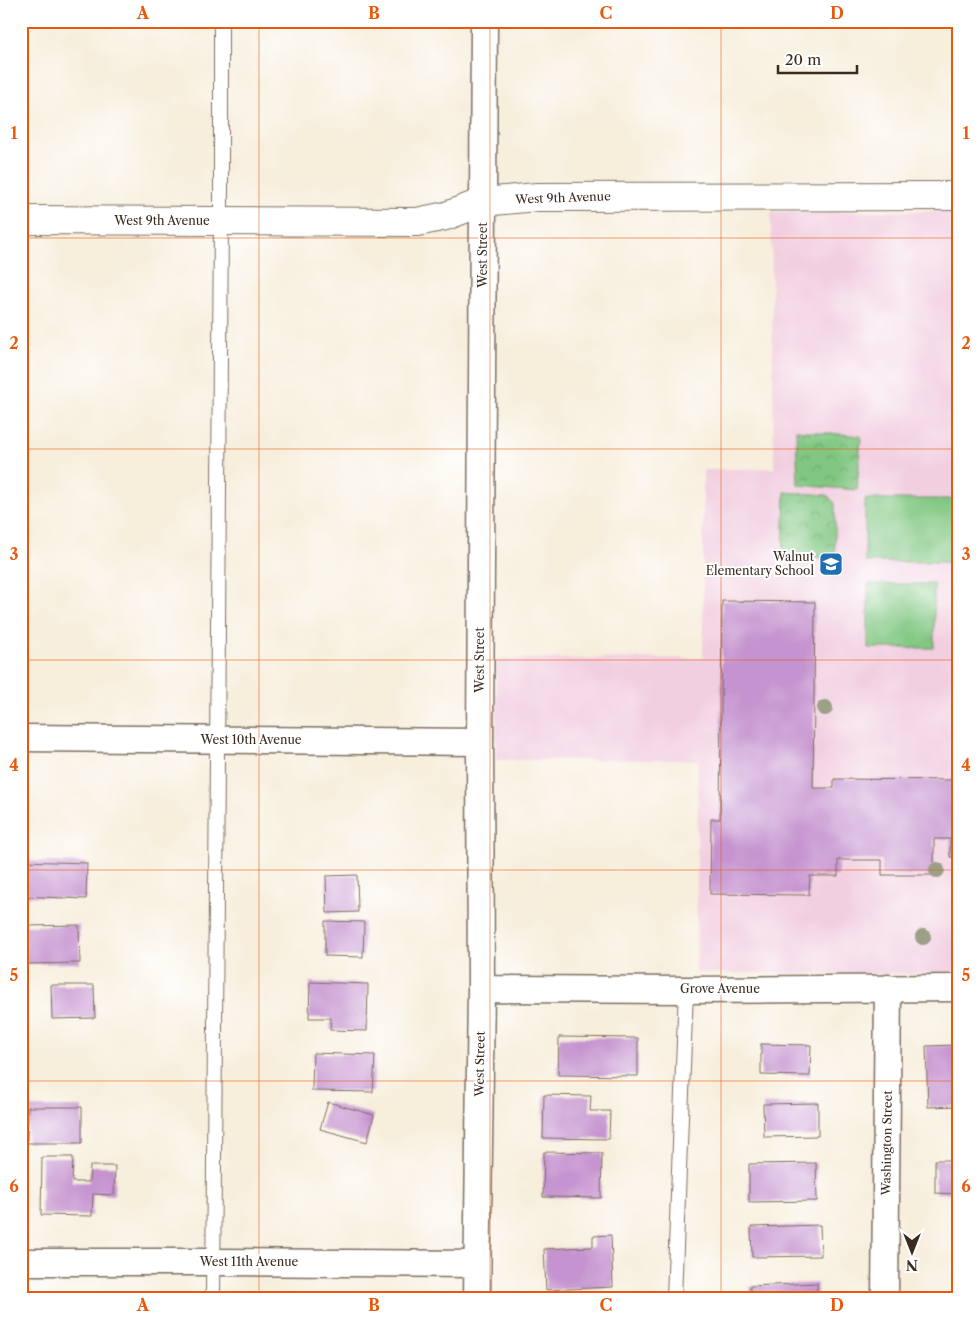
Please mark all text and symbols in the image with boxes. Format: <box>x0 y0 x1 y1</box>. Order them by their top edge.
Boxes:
text: A <box>136 3 150 23</box>
text: B <box>368 3 380 23</box>
text: C <box>600 3 612 23</box>
text: D <box>830 3 844 23</box>
scale bar <box>778 42 856 74</box>
text: 20 m <box>785 50 821 69</box>
text: 1 <box>10 123 18 143</box>
text: 1 <box>962 123 970 143</box>
street label: West 9th Avenue <box>514 188 611 207</box>
street label: West 9th Avenue <box>113 213 210 228</box>
street label: West Street <box>475 222 490 289</box>
text: 2 <box>9 333 19 353</box>
text: 2 <box>961 333 971 353</box>
text: 3 <box>9 544 19 564</box>
text: 3 <box>961 544 971 564</box>
place label: Walnut Elementary School <box>706 549 815 578</box>
school or university icon: Walnut Elementary School <box>818 551 844 577</box>
street label: West Street <box>472 627 487 694</box>
street label: West 10th Avenue <box>199 732 302 747</box>
text: 4 <box>9 755 19 775</box>
text: 4 <box>961 755 971 775</box>
text: 5 <box>10 965 19 985</box>
text: 5 <box>962 965 971 985</box>
street label: Grove Avenue <box>680 981 760 996</box>
street label: West Street <box>471 1030 488 1098</box>
street label: Washington Street <box>878 1090 895 1197</box>
text: 6 <box>9 1176 19 1196</box>
text: 6 <box>961 1176 971 1196</box>
north arrow <box>888 1226 938 1276</box>
street label: West 11th Avenue <box>199 1254 299 1269</box>
text: N <box>906 1256 918 1274</box>
text: A <box>136 1295 150 1315</box>
text: B <box>368 1295 380 1315</box>
text: C <box>600 1295 612 1315</box>
text: D <box>830 1295 844 1315</box>

